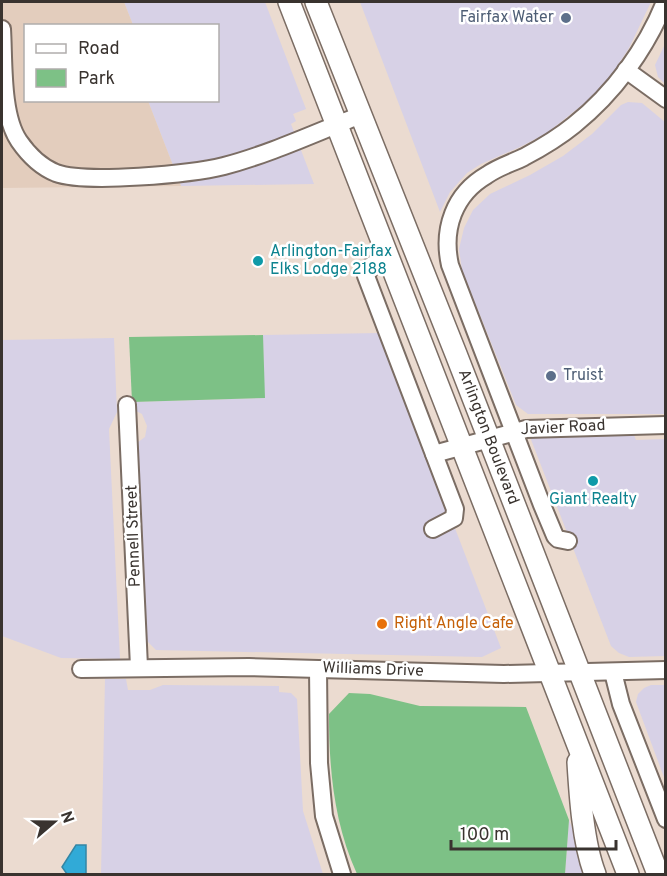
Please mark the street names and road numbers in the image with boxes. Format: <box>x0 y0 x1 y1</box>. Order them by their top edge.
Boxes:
street label: Arlington Boulevard <box>453 366 523 508</box>
street label: Javier Road <box>520 416 606 440</box>
street label: Pennell Street <box>122 485 146 587</box>
street label: Williams Drive <box>322 658 424 682</box>

